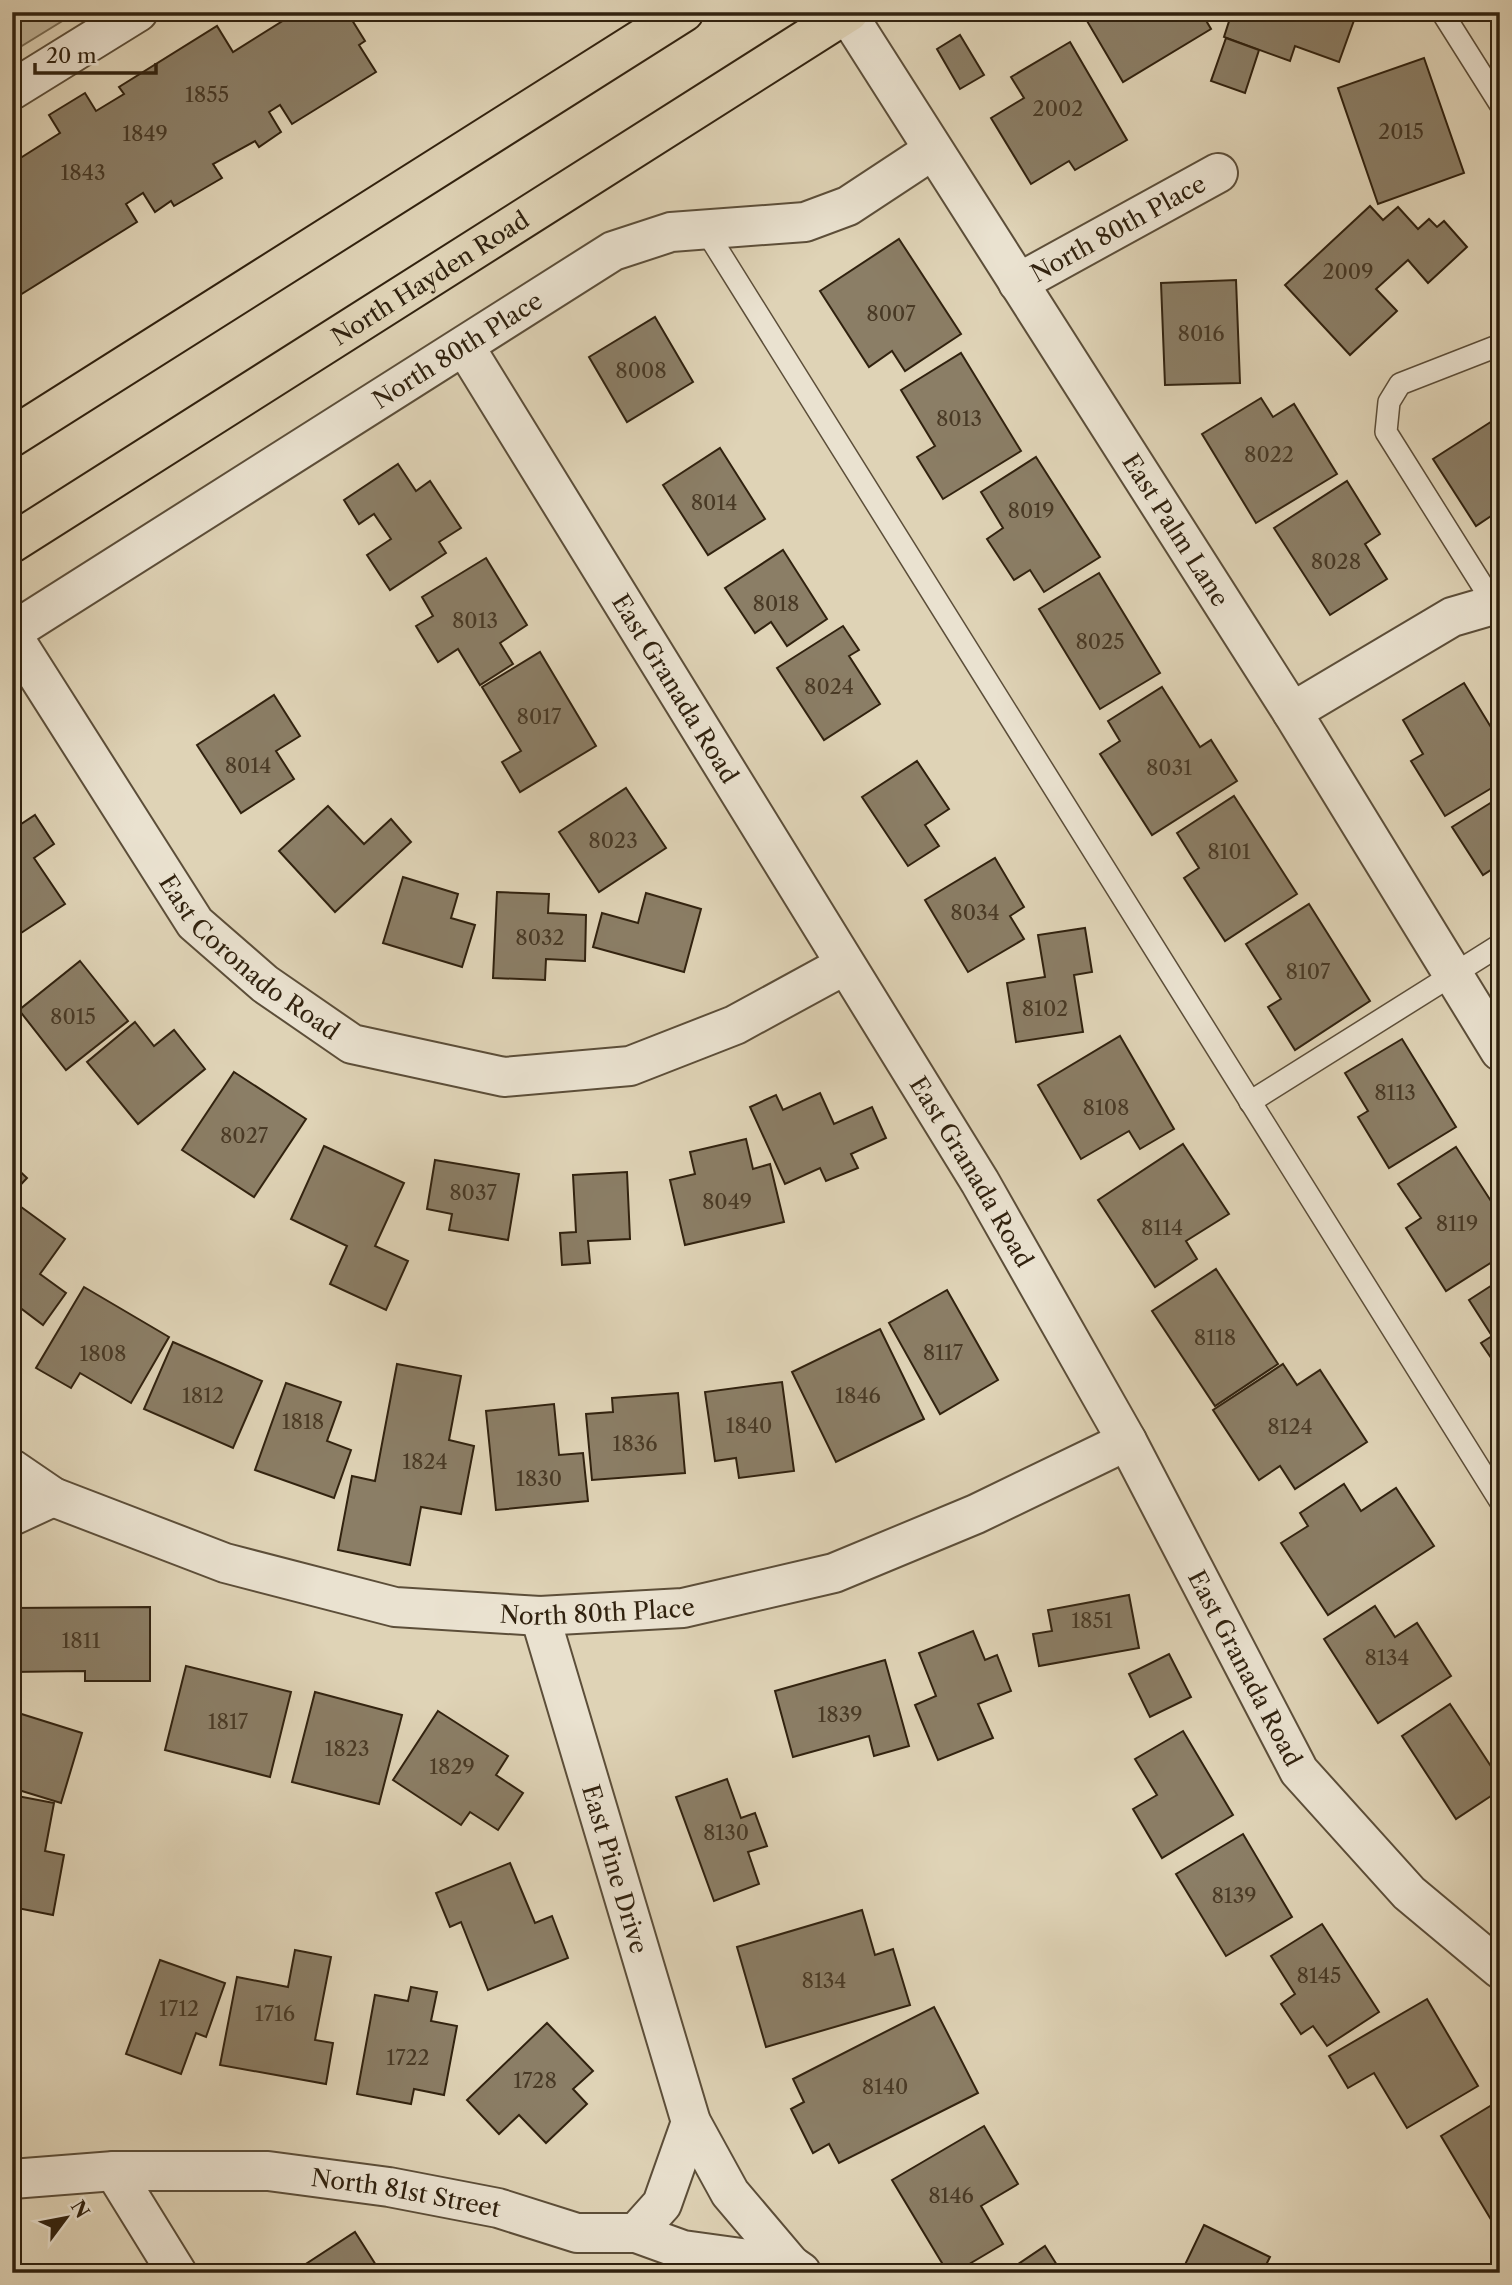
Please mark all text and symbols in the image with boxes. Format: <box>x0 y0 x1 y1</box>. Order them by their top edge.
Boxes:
scale bar <box>35 32 156 76</box>
text: 20 m <box>46 43 97 68</box>
house number: 1855 <box>185 82 229 107</box>
house number: 2002 <box>1033 96 1083 121</box>
house number: 2015 <box>1378 119 1424 144</box>
house number: 1849 <box>122 121 168 146</box>
house number: 1843 <box>61 160 105 185</box>
street label: North 80th Place <box>1025 168 1210 288</box>
street label: North Hayden Road <box>326 204 534 351</box>
house number: 2009 <box>1322 259 1374 284</box>
street label: North 80th Place <box>367 285 547 414</box>
house number: 8007 <box>866 301 916 326</box>
house number: 8016 <box>1178 321 1224 346</box>
house number: 8008 <box>615 358 667 383</box>
house number: 8013 <box>936 406 982 431</box>
house number: 8022 <box>1244 442 1294 467</box>
street label: East Palm Lane <box>1117 448 1235 612</box>
house number: 8014 <box>691 490 737 515</box>
house number: 8019 <box>1008 498 1054 523</box>
house number: 8028 <box>1311 549 1361 574</box>
street label: East Granada Road <box>606 588 745 789</box>
house number: 8018 <box>752 591 800 616</box>
house number: 8013 <box>452 608 498 633</box>
house number: 8025 <box>1075 629 1125 654</box>
house number: 8024 <box>804 674 854 699</box>
house number: 8017 <box>517 704 562 729</box>
house number: 8014 <box>225 753 271 778</box>
house number: 8031 <box>1146 755 1192 780</box>
house number: 8023 <box>588 828 638 853</box>
house number: 8101 <box>1207 839 1251 864</box>
street label: East Coronado Road <box>153 869 346 1046</box>
house number: 8034 <box>950 900 1000 925</box>
house number: 8032 <box>515 925 565 950</box>
house number: 8107 <box>1286 959 1331 984</box>
house number: 8102 <box>1022 996 1068 1021</box>
house number: 8015 <box>50 1004 96 1029</box>
street label: East Granada Road <box>904 1071 1040 1272</box>
house number: 8113 <box>1374 1080 1416 1105</box>
house number: 8108 <box>1082 1095 1130 1120</box>
house number: 8027 <box>220 1123 269 1148</box>
house number: 8037 <box>449 1180 497 1205</box>
house number: 8049 <box>702 1189 752 1214</box>
house number: 8119 <box>1436 1211 1478 1236</box>
house number: 8114 <box>1141 1215 1183 1240</box>
house number: 8118 <box>1194 1325 1236 1350</box>
house number: 8117 <box>923 1340 964 1365</box>
house number: 1808 <box>79 1341 127 1366</box>
house number: 1812 <box>182 1383 224 1408</box>
house number: 1846 <box>835 1383 881 1408</box>
house number: 1818 <box>282 1409 324 1434</box>
house number: 1840 <box>726 1413 772 1438</box>
house number: 8124 <box>1267 1414 1313 1439</box>
house number: 1836 <box>612 1431 658 1456</box>
house number: 1824 <box>402 1449 448 1474</box>
house number: 1830 <box>516 1466 562 1491</box>
street label: East Granada Road <box>1182 1565 1309 1771</box>
street label: North 80th Place <box>499 1591 698 1631</box>
house number: 1851 <box>1071 1608 1113 1633</box>
house number: 1811 <box>62 1628 101 1653</box>
house number: 8134 <box>1365 1645 1409 1670</box>
house number: 1839 <box>817 1702 863 1727</box>
house number: 1817 <box>208 1709 249 1734</box>
house number: 1823 <box>325 1736 369 1761</box>
house number: 1829 <box>429 1754 475 1779</box>
street label: East Pine Drive <box>577 1781 654 1957</box>
house number: 8130 <box>703 1820 749 1845</box>
house number: 8139 <box>1211 1883 1257 1908</box>
house number: 8145 <box>1297 1963 1341 1988</box>
house number: 8134 <box>802 1968 846 1993</box>
house number: 1712 <box>159 1996 199 2021</box>
house number: 1716 <box>255 2001 295 2026</box>
house number: 1722 <box>386 2045 430 2070</box>
house number: 1728 <box>513 2068 557 2093</box>
house number: 8140 <box>862 2074 908 2099</box>
street label: North 81st Street <box>310 2162 504 2223</box>
house number: 8146 <box>928 2183 974 2208</box>
north arrow <box>32 2184 102 2254</box>
text: N <box>66 2196 94 2222</box>

